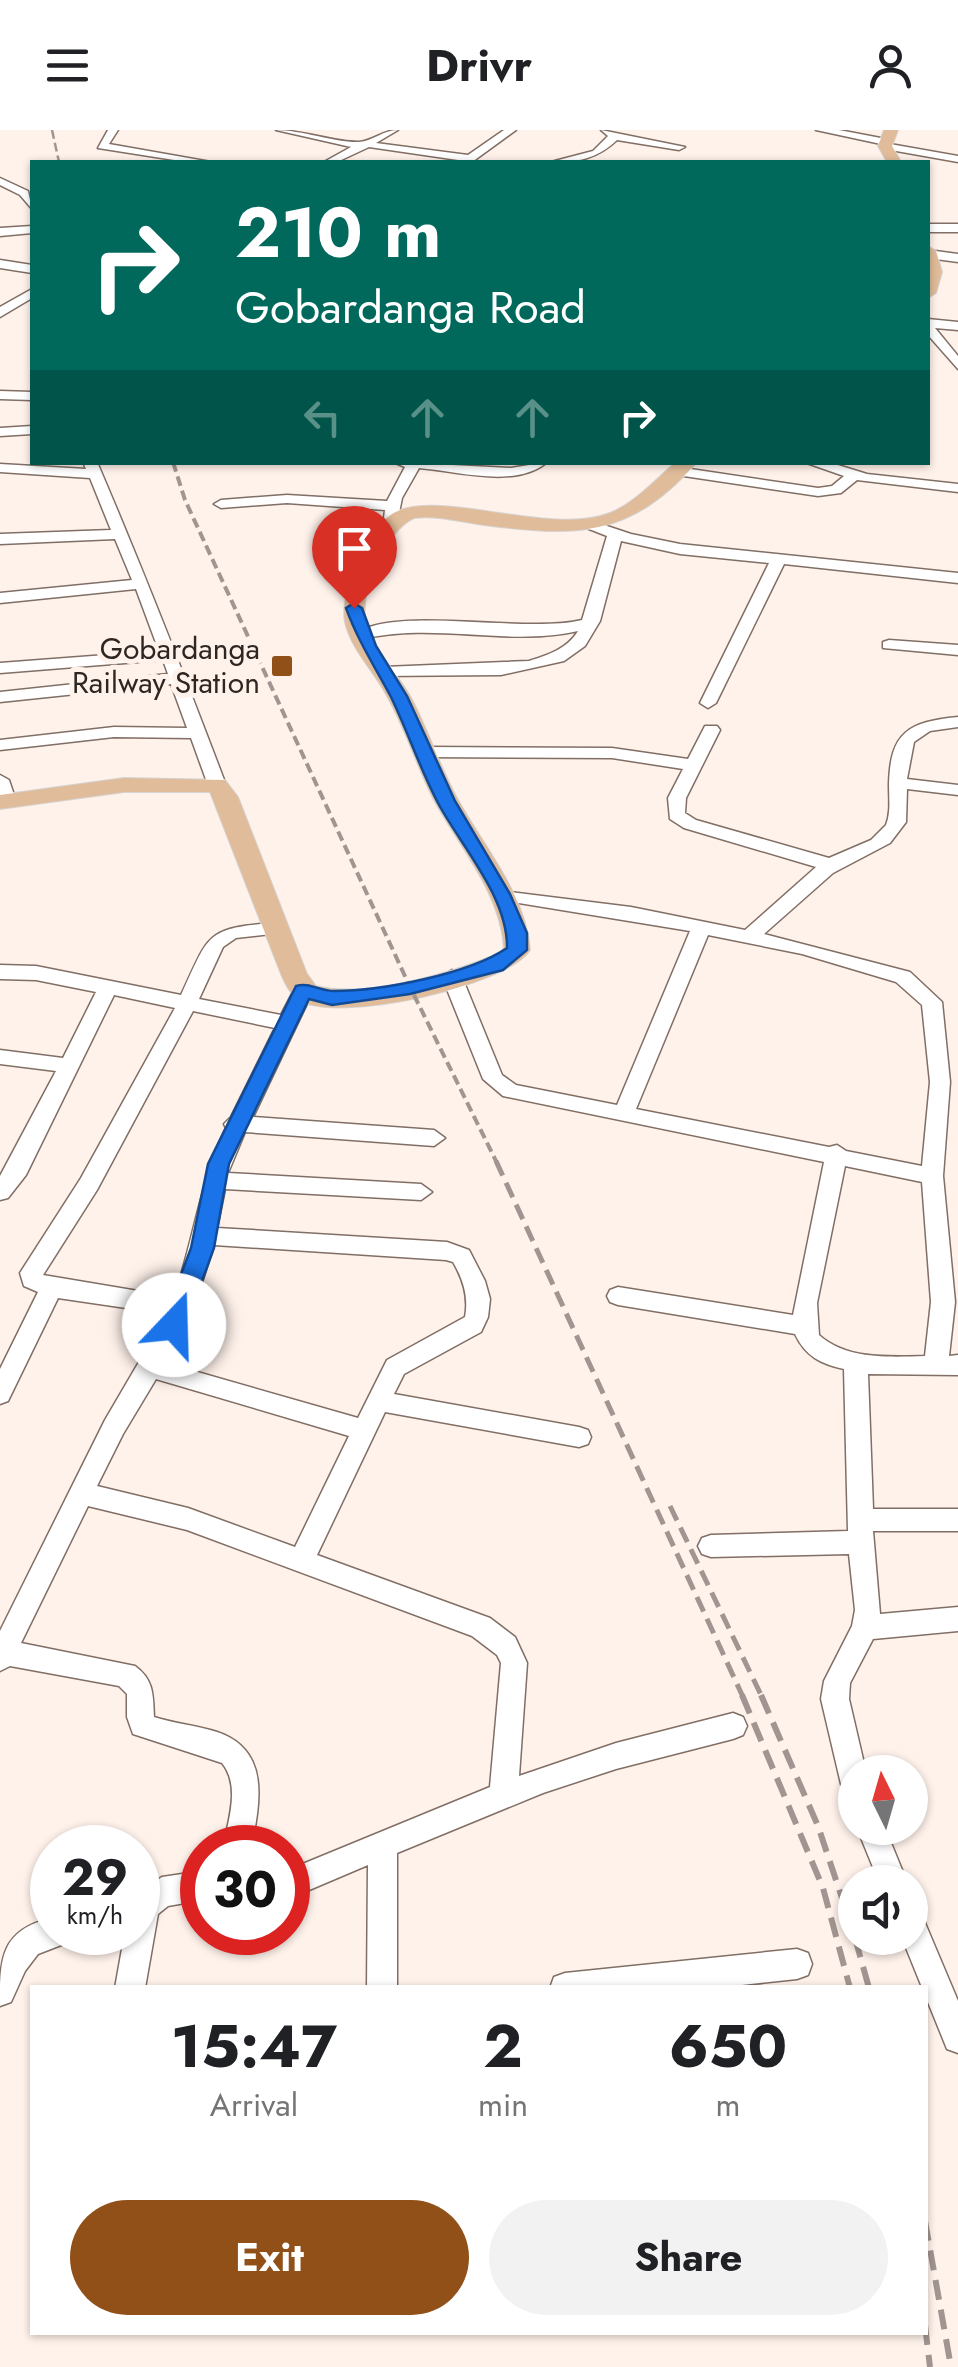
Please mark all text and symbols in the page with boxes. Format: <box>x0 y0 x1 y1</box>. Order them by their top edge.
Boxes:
text: Drivr <box>426 33 532 98</box>
icon: menu <box>40 38 95 93</box>
icon: person <box>863 38 918 93</box>
text: 210 m <box>235 182 441 283</box>
icon: right <box>70 200 200 330</box>
text: Gobardanga Road <box>235 275 586 340</box>
icon: left <box>295 390 350 445</box>
icon: ahead <box>400 390 455 445</box>
icon: ahead <box>505 390 560 445</box>
icon: right <box>610 390 665 445</box>
pin <box>312 506 397 609</box>
icon: arrive <box>327 521 382 576</box>
place label: Gobardanga Railway Station <box>72 627 260 704</box>
marker: Gobardanga Railway Station <box>269 653 295 679</box>
position arrow <box>122 1273 226 1377</box>
north arrow <box>838 1755 928 1845</box>
map controls <box>838 1755 928 1955</box>
speed limit sign: 30 <box>180 1825 310 1955</box>
text: 29 <box>62 1841 128 1914</box>
button: sound <box>838 1865 928 1955</box>
text: km/h <box>67 1897 123 1933</box>
text: 15:47 <box>171 2003 337 2090</box>
text: 2 <box>483 2003 523 2090</box>
text: 650 <box>669 2003 787 2090</box>
text: Arrival <box>210 2082 298 2128</box>
text: min <box>478 2082 528 2128</box>
text: m <box>716 2082 741 2128</box>
button: Exit <box>70 2200 469 2315</box>
button: Share <box>489 2200 888 2315</box>

